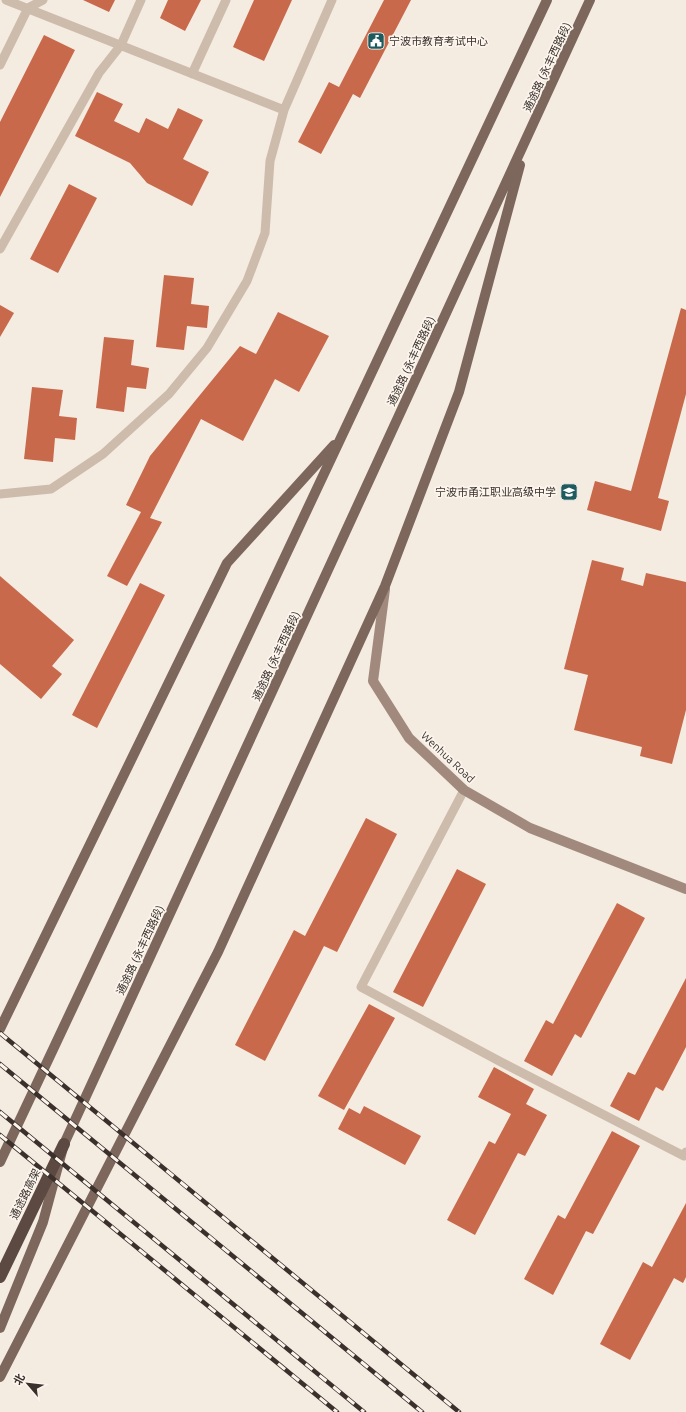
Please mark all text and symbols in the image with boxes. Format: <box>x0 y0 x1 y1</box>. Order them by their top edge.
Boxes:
street label: 通途路 (永丰西路段) <box>521 20 574 114</box>
public building icon: 宁波市教育考试中心 <box>366 31 386 51</box>
place label: 宁波市教育考试中心 <box>389 35 488 47</box>
street label: 通途路 (永丰西路段) <box>385 314 438 408</box>
school or university icon: 宁波市甬江职业高级中学 <box>559 482 579 502</box>
place label: 宁波市甬江职业高级中学 <box>435 486 556 498</box>
street label: 通途路 (永丰西路段) <box>250 609 303 703</box>
street label: Wenhua Road <box>419 729 477 785</box>
street label: 通途路 (永丰西路段) <box>114 903 167 997</box>
street label: 通途路高架 <box>8 1167 42 1221</box>
north arrow <box>8 1364 48 1404</box>
text: 北 <box>11 1372 27 1387</box>

